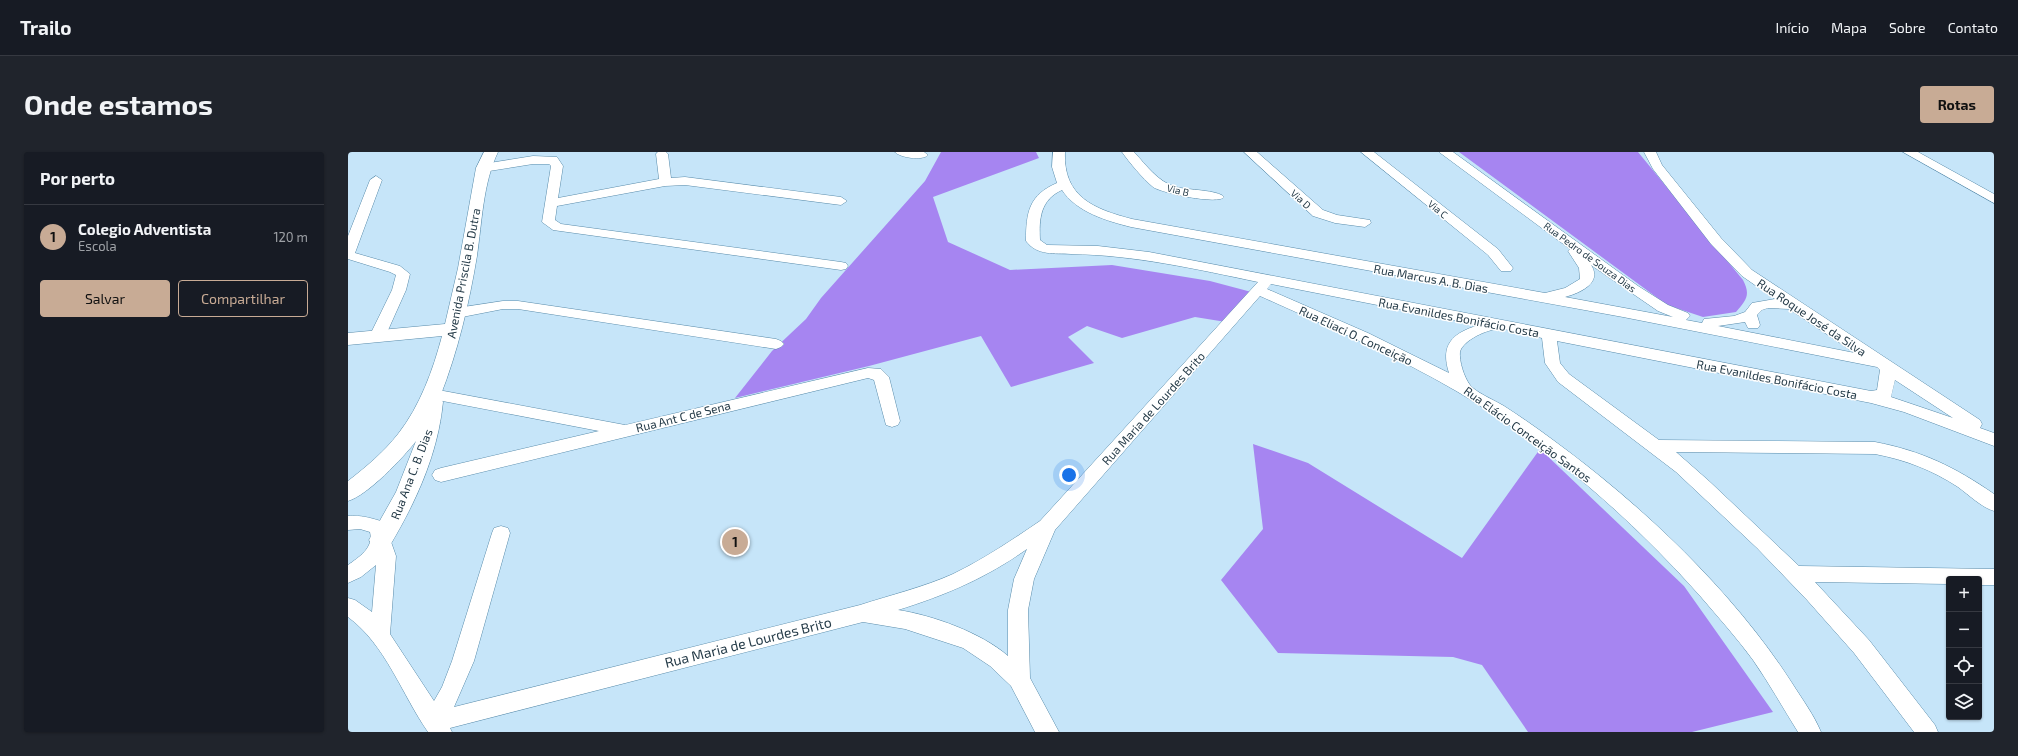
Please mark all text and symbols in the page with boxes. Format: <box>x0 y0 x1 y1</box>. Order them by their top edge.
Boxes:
text: Trailo <box>20 16 72 39</box>
text: Início <box>1776 19 1809 36</box>
text: Mapa <box>1831 19 1867 36</box>
text: Sobre <box>1889 19 1926 36</box>
text: Contato <box>1948 19 1998 36</box>
button: Rotas <box>1920 86 1994 123</box>
text: Onde estamos <box>24 87 213 121</box>
text: Por perto <box>40 168 115 188</box>
street label: Via B <box>1166 182 1190 198</box>
street label: Via D <box>1288 187 1314 211</box>
street label: Via C <box>1426 197 1451 221</box>
street label: Avenida Priscila B. Dutra <box>444 207 482 339</box>
street label: Rua Pedro de Souza Dias <box>1542 219 1638 295</box>
text: Colegio Adventista <box>78 220 211 238</box>
text: 1 <box>50 229 56 245</box>
text: 120 m <box>273 229 308 245</box>
text: Escola <box>78 238 117 254</box>
street label: Rua Marcus A. B. Dias <box>1373 261 1489 295</box>
street label: Rua Roque José da Silva <box>1755 275 1869 359</box>
button: Salvar <box>40 280 170 317</box>
button: Compartilhar <box>178 280 308 317</box>
street label: Rua Evanildes Bonifácio Costa <box>1377 295 1541 339</box>
street label: Rua Eliaci O. Conceição <box>1297 303 1415 368</box>
street label: Rua Maria de Lourdes Brito <box>1099 349 1207 467</box>
street label: Rua Evanildes Bonifácio Costa <box>1695 357 1859 401</box>
street label: Rua Elácio Conceição Santos <box>1461 383 1595 486</box>
street label: Rua Ant C de Sena <box>634 397 732 435</box>
street label: Rua Ana C. B. Dias <box>387 427 435 521</box>
your location <box>1059 465 1079 485</box>
pin: 1 <box>722 527 748 557</box>
map controls <box>1946 576 1982 720</box>
button: + <box>1946 576 1982 612</box>
button: − <box>1946 612 1982 648</box>
street label: Rua Maria de Lourdes Brito <box>663 613 833 671</box>
button: locate <box>1946 648 1982 684</box>
button: layers <box>1946 684 1982 720</box>

